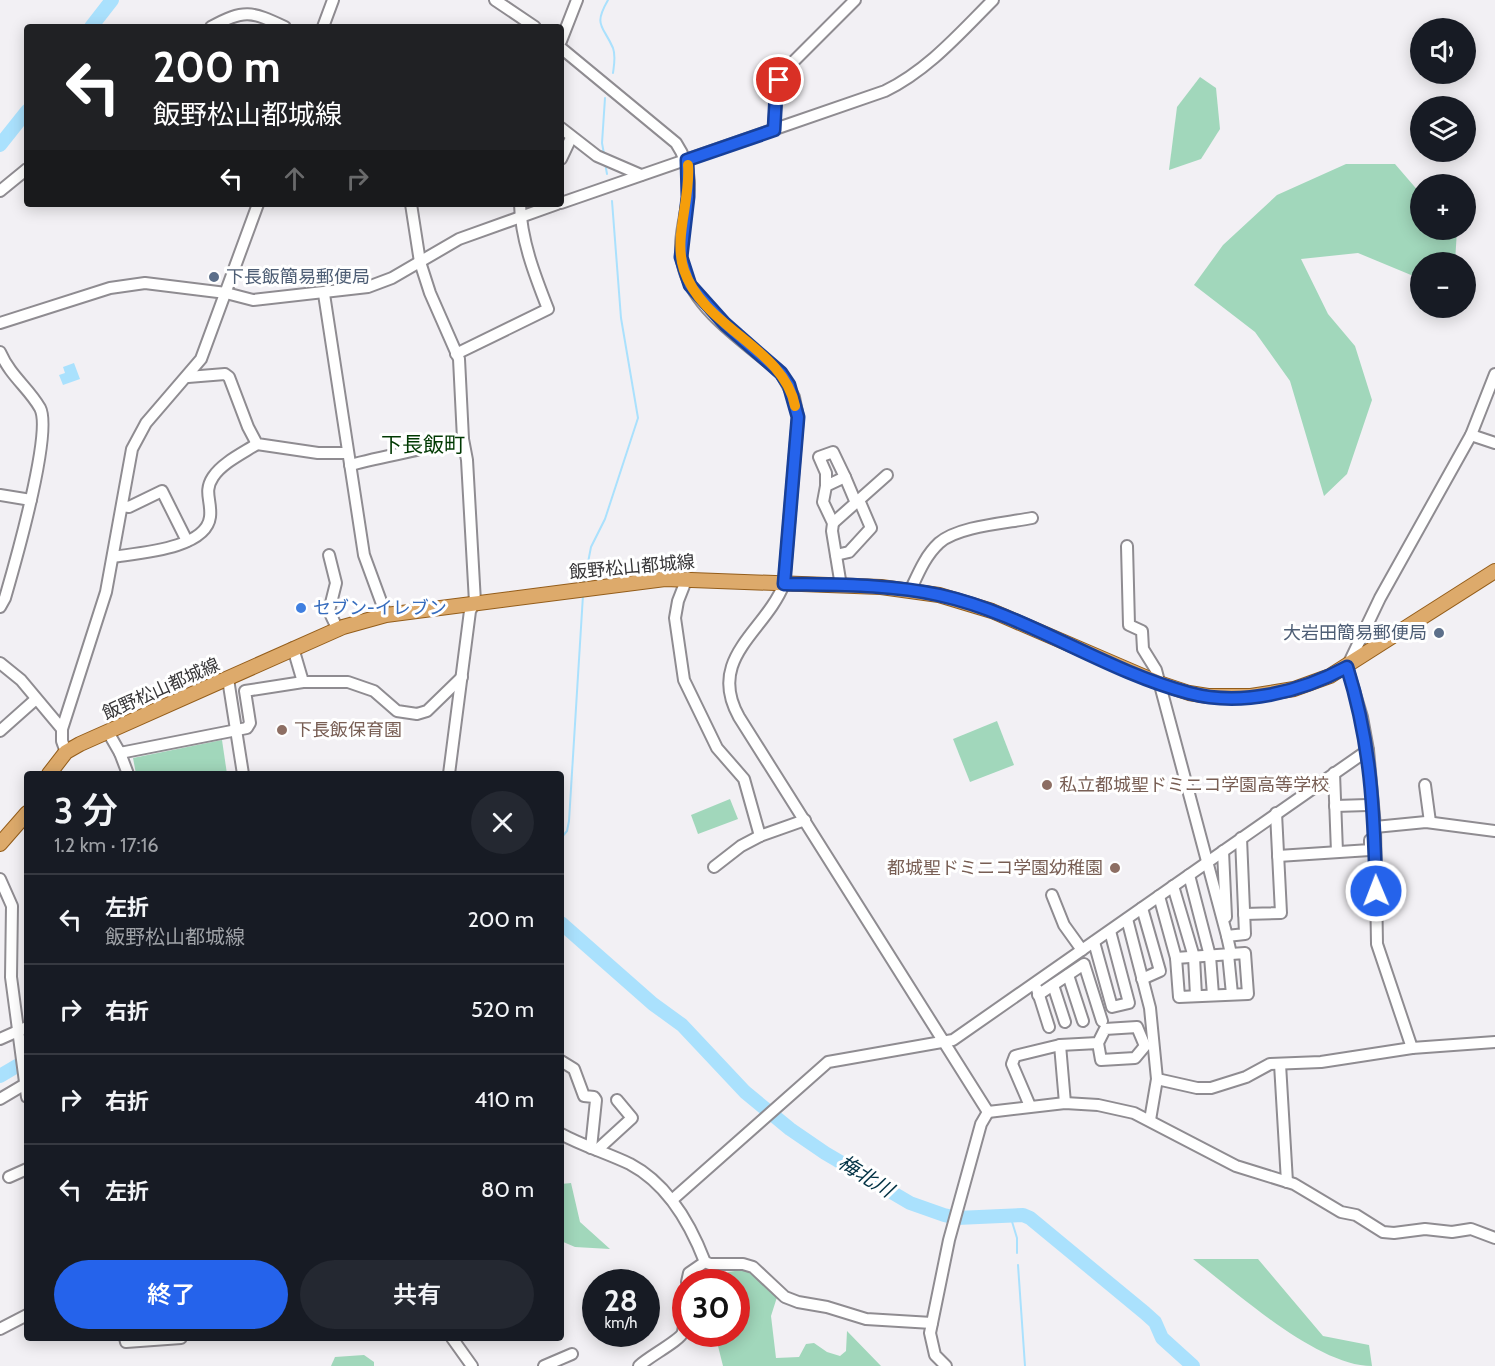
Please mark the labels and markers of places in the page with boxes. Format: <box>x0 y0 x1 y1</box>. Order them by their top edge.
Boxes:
pin <box>753 54 804 105</box>
place label: 下長飯簡易郵便局 <box>226 266 370 288</box>
marker: 下長飯簡易郵便局 <box>207 270 221 284</box>
place label: セブン-イレブン <box>313 597 447 619</box>
marker: セブン-イレブン <box>294 601 308 615</box>
place label: 大岩田簡易郵便局 <box>1283 622 1427 644</box>
marker: 大岩田簡易郵便局 <box>1432 626 1446 640</box>
place label: 下長飯保育園 <box>294 719 402 741</box>
marker: 下長飯保育園 <box>275 723 289 737</box>
place label: 私立都城聖ドミニコ学園高等学校 <box>1059 774 1329 796</box>
marker: 私立都城聖ドミニコ学園高等学校 <box>1040 778 1054 792</box>
place label: 都城聖ドミニコ学園幼稚園 <box>887 857 1103 879</box>
marker: 都城聖ドミニコ学園幼稚園 <box>1108 861 1122 875</box>

